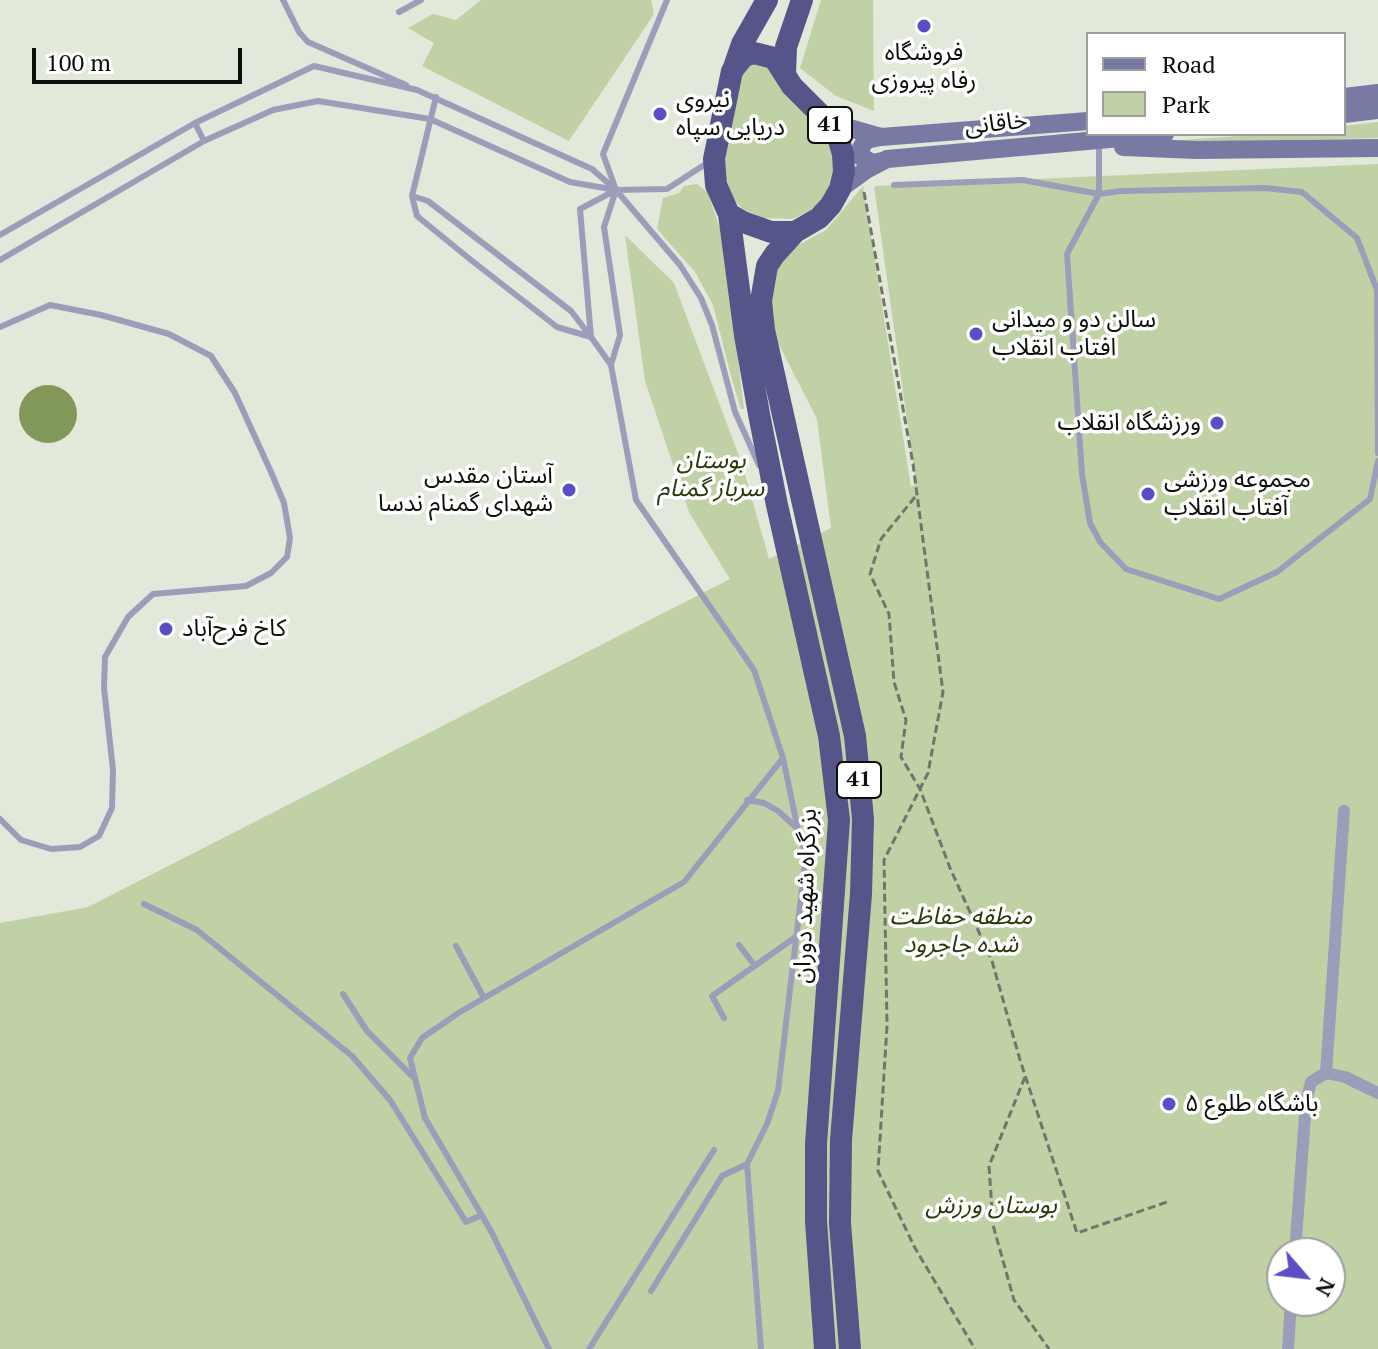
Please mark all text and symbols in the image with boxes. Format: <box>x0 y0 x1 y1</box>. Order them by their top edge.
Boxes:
marker: فروشگاه رفاه پیروزی <box>915 17 933 35</box>
scale bar <box>36 32 246 82</box>
legend <box>1086 32 1346 136</box>
place label: فروشگاه رفاه پیروزی <box>872 39 976 95</box>
text: 100 m <box>46 46 111 78</box>
text: Road <box>1162 48 1216 80</box>
place label: نیروی دریایی سپاه <box>676 86 785 142</box>
text: Park <box>1162 88 1210 120</box>
marker: نیروی دریایی سپاه <box>651 105 669 123</box>
street label: خاقانی <box>963 106 1029 142</box>
road number: 41 <box>808 107 852 143</box>
place label: سالن دو و میدانی افتاب انقلاب <box>992 306 1156 362</box>
marker: سالن دو و میدانی افتاب انقلاب <box>967 325 985 343</box>
place label: ورزشگاه انقلاب <box>1058 409 1201 437</box>
marker: ورزشگاه انقلاب <box>1208 414 1226 432</box>
park label: بوستان سرباز گمنام <box>658 447 764 503</box>
place label: آستان مقدس شهدای گمنام ندسا <box>378 462 553 518</box>
place label: مجموعه ورزشی آفتاب انقلاب <box>1164 466 1311 522</box>
marker: آستان مقدس شهدای گمنام ندسا <box>560 481 578 499</box>
marker: مجموعه ورزشی آفتاب انقلاب <box>1139 485 1157 503</box>
place label: کاخ فرح‌آباد <box>182 615 286 643</box>
marker: کاخ فرح‌آباد <box>157 620 175 638</box>
road number: 41 <box>837 762 881 798</box>
street label: بزرگراه شهید دوران <box>789 808 823 984</box>
park label: منطقه حفاظت شده جاجرود <box>890 903 1032 959</box>
place label: باشگاه طلوع ۵ <box>1185 1090 1318 1118</box>
marker: باشگاه طلوع ۵ <box>1160 1095 1178 1113</box>
park label: بوستان ورزش <box>925 1192 1057 1220</box>
north arrow <box>1266 1237 1346 1317</box>
text: N <box>1309 1273 1343 1302</box>

